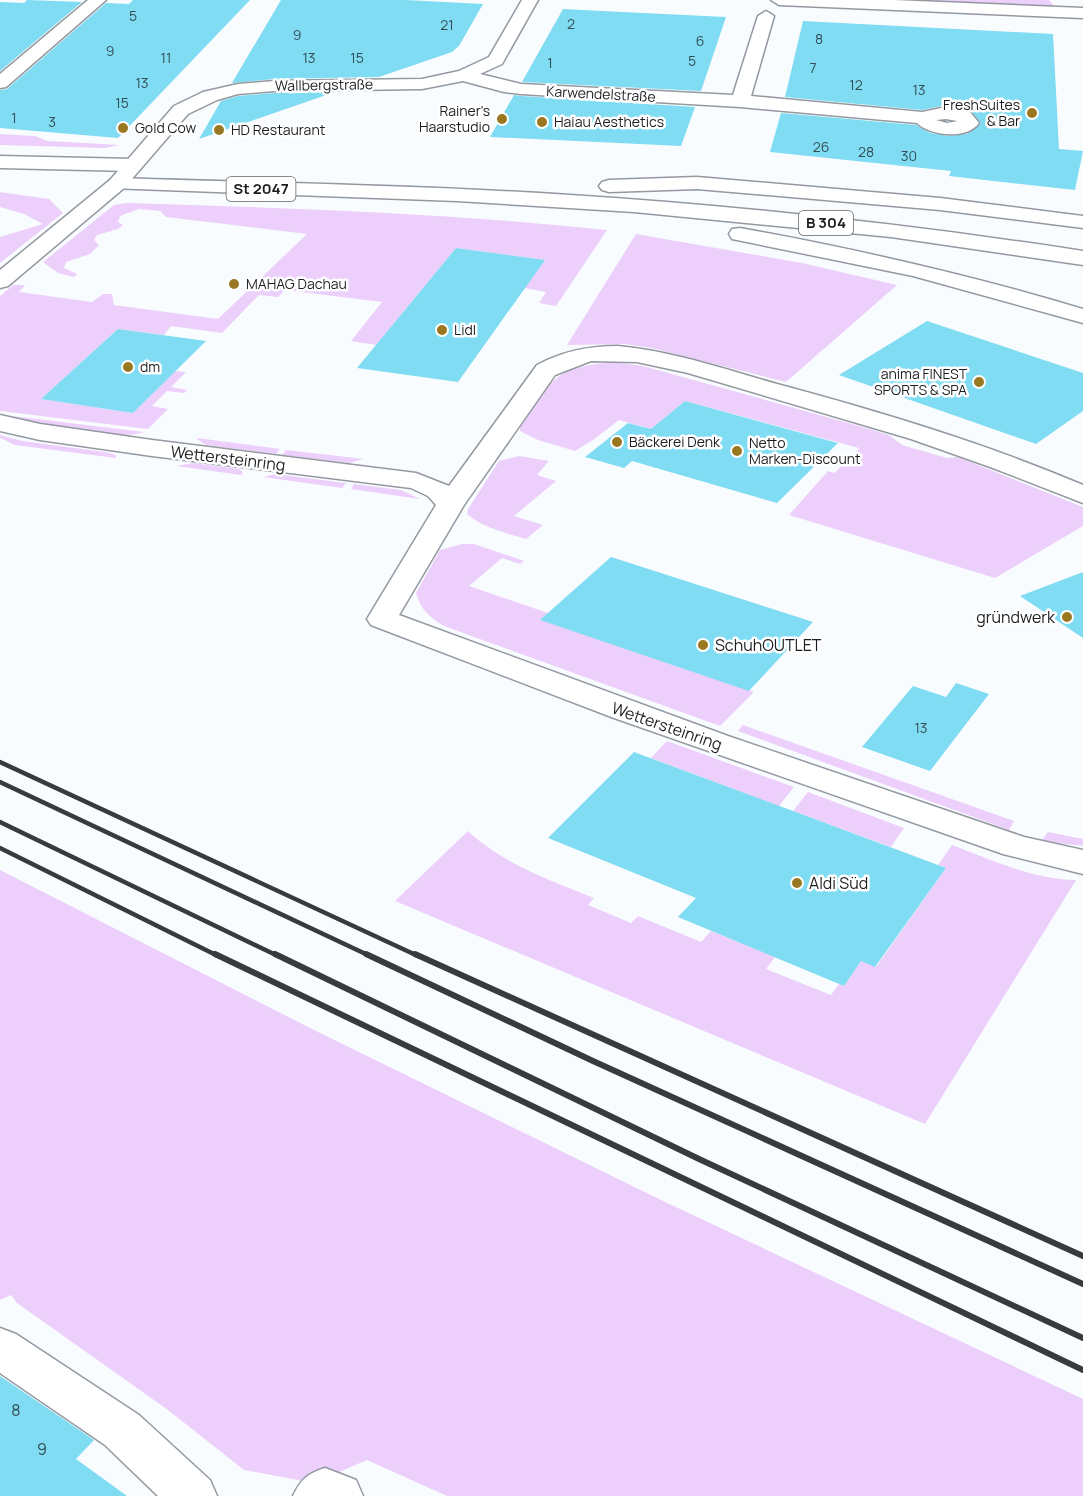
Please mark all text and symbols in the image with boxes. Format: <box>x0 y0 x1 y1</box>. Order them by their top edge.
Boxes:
house number: 5 <box>129 6 137 25</box>
house number: 2 <box>567 14 575 33</box>
house number: 21 <box>440 15 454 34</box>
house number: 9 <box>293 25 301 44</box>
house number: 8 <box>815 29 823 48</box>
house number: 6 <box>696 31 704 50</box>
house number: 9 <box>106 41 114 60</box>
house number: 11 <box>161 48 171 67</box>
house number: 13 <box>302 48 316 67</box>
house number: 15 <box>350 48 364 67</box>
house number: 5 <box>688 51 696 70</box>
house number: 1 <box>547 53 553 72</box>
house number: 7 <box>809 58 817 77</box>
house number: 13 <box>135 73 149 92</box>
street label: Wallbergstraße <box>275 74 373 95</box>
house number: 12 <box>849 75 863 94</box>
house number: 13 <box>912 80 926 99</box>
street label: Karwendelstraße <box>546 81 656 106</box>
house number: 15 <box>115 93 129 112</box>
place label: FreshSuites & Bar <box>943 95 1020 130</box>
place label: Rainer's Haarstudio <box>419 101 490 136</box>
marker: FreshSuites & Bar <box>1025 106 1039 120</box>
house number: 1 <box>11 108 17 127</box>
house number: 3 <box>48 112 56 131</box>
marker: Rainer's Haarstudio <box>495 112 509 126</box>
place label: Haiau Aesthetics <box>554 112 664 131</box>
marker: Haiau Aesthetics <box>535 115 549 129</box>
place label: Gold Cow <box>135 118 197 137</box>
place label: HD Restaurant <box>231 120 326 139</box>
marker: Gold Cow <box>116 121 130 135</box>
marker: HD Restaurant <box>212 123 226 137</box>
house number: 26 <box>813 137 829 156</box>
house number: 28 <box>858 142 874 161</box>
house number: 30 <box>901 146 917 165</box>
road number: St 2047 <box>226 177 296 201</box>
road number: B 304 <box>799 211 853 235</box>
place label: MAHAG Dachau <box>246 274 347 293</box>
marker: MAHAG Dachau <box>227 277 241 291</box>
place label: Lidl <box>454 320 476 339</box>
marker: Lidl <box>435 323 449 337</box>
place label: dm <box>140 357 160 376</box>
marker: dm <box>121 360 135 374</box>
place label: anima FINEST SPORTS & SPA <box>874 364 968 399</box>
marker: anima FINEST SPORTS & SPA <box>972 375 986 389</box>
place label: Bäckerei Denk <box>629 432 721 451</box>
place label: Netto Marken-Discount <box>749 433 861 468</box>
marker: Bäckerei Denk <box>610 435 624 449</box>
street label: Wettersteinring <box>169 440 287 476</box>
marker: Netto Marken-Discount <box>730 444 744 458</box>
place label: gründwerk <box>976 606 1056 628</box>
marker: gründwerk <box>1060 610 1074 624</box>
place label: SchuhOUTLET <box>715 634 822 656</box>
marker: SchuhOUTLET <box>696 638 710 652</box>
street label: Wettersteinring <box>609 697 725 755</box>
house number: 13 <box>914 718 928 737</box>
place label: Aldi Süd <box>809 872 868 894</box>
marker: Aldi Süd <box>790 876 804 890</box>
house number: 8 <box>11 1399 21 1421</box>
house number: 9 <box>37 1438 47 1460</box>

